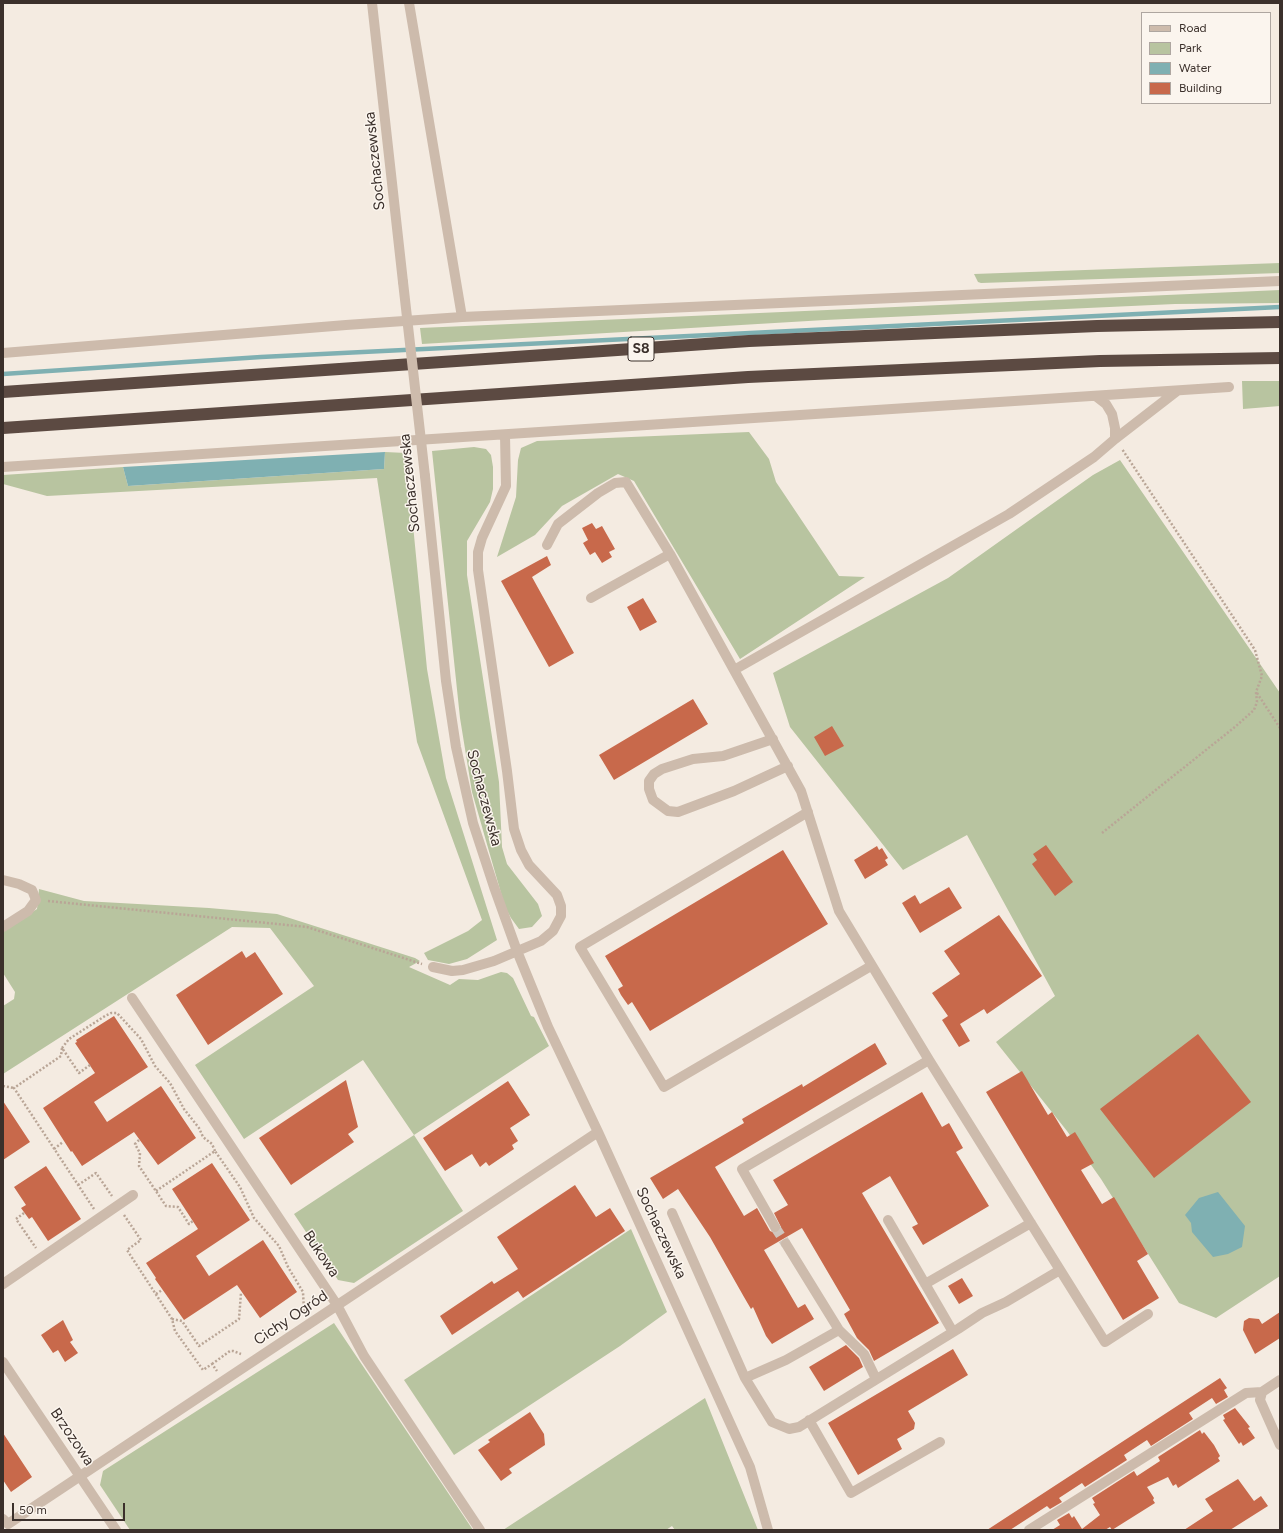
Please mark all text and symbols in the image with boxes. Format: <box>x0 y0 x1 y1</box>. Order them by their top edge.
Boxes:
legend <box>1141 12 1271 104</box>
text: Road <box>1179 21 1207 35</box>
text: Park <box>1179 41 1202 55</box>
text: Water <box>1179 61 1211 75</box>
text: Building <box>1179 81 1222 95</box>
street label: Sochaczewska <box>361 111 389 211</box>
road number: S8 <box>628 337 654 361</box>
street label: Sochaczewska <box>396 433 424 533</box>
street label: Sochaczewska <box>462 748 506 848</box>
street label: Sochaczewska <box>632 1184 690 1282</box>
street label: Bukowa <box>299 1227 343 1281</box>
street label: Cichy Ogród <box>251 1287 331 1349</box>
street label: Brzozowa <box>46 1405 98 1469</box>
scale bar <box>14 1495 127 1521</box>
text: 50 m <box>19 1503 47 1517</box>

